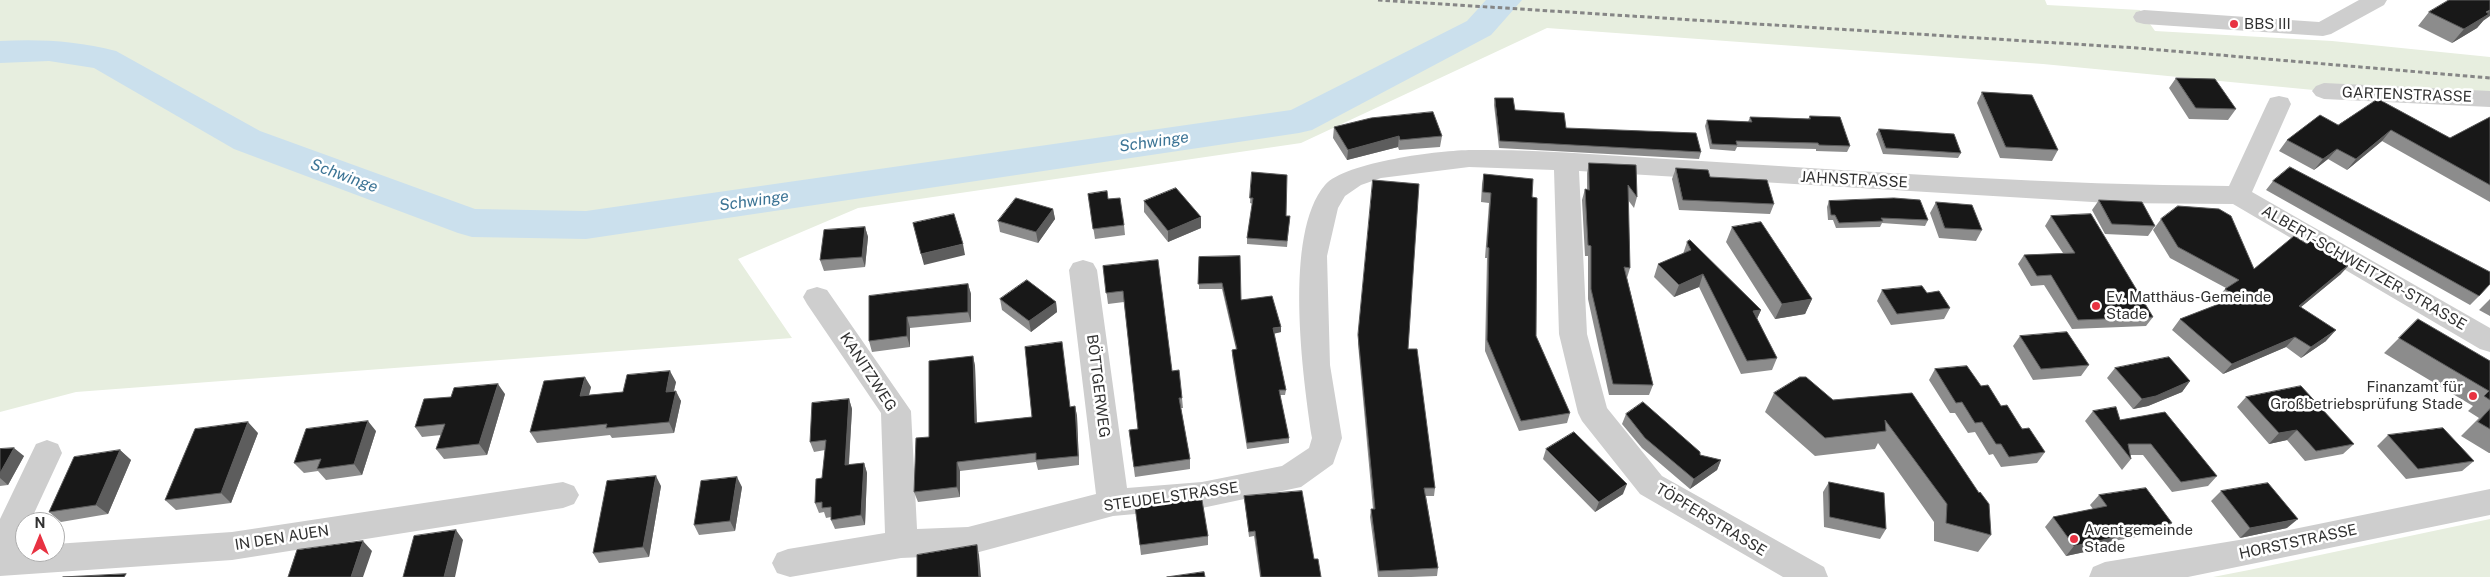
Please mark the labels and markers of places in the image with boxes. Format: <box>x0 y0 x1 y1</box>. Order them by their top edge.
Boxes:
place label: BBS III <box>2244 15 2291 33</box>
marker: BBS III <box>2228 18 2240 30</box>
place label: Ev. Matthäus-Gemeinde Stade <box>2106 288 2271 323</box>
marker: Ev. Matthäus-Gemeinde Stade <box>2090 300 2102 312</box>
place label: Finanzamt für Großbetriebsprüfung Stade <box>2270 378 2463 413</box>
marker: Finanzamt für Großbetriebsprüfung Stade <box>2467 390 2479 402</box>
place label: Aventgemeinde Stade <box>2084 521 2193 556</box>
marker: Aventgemeinde Stade <box>2068 533 2080 545</box>

